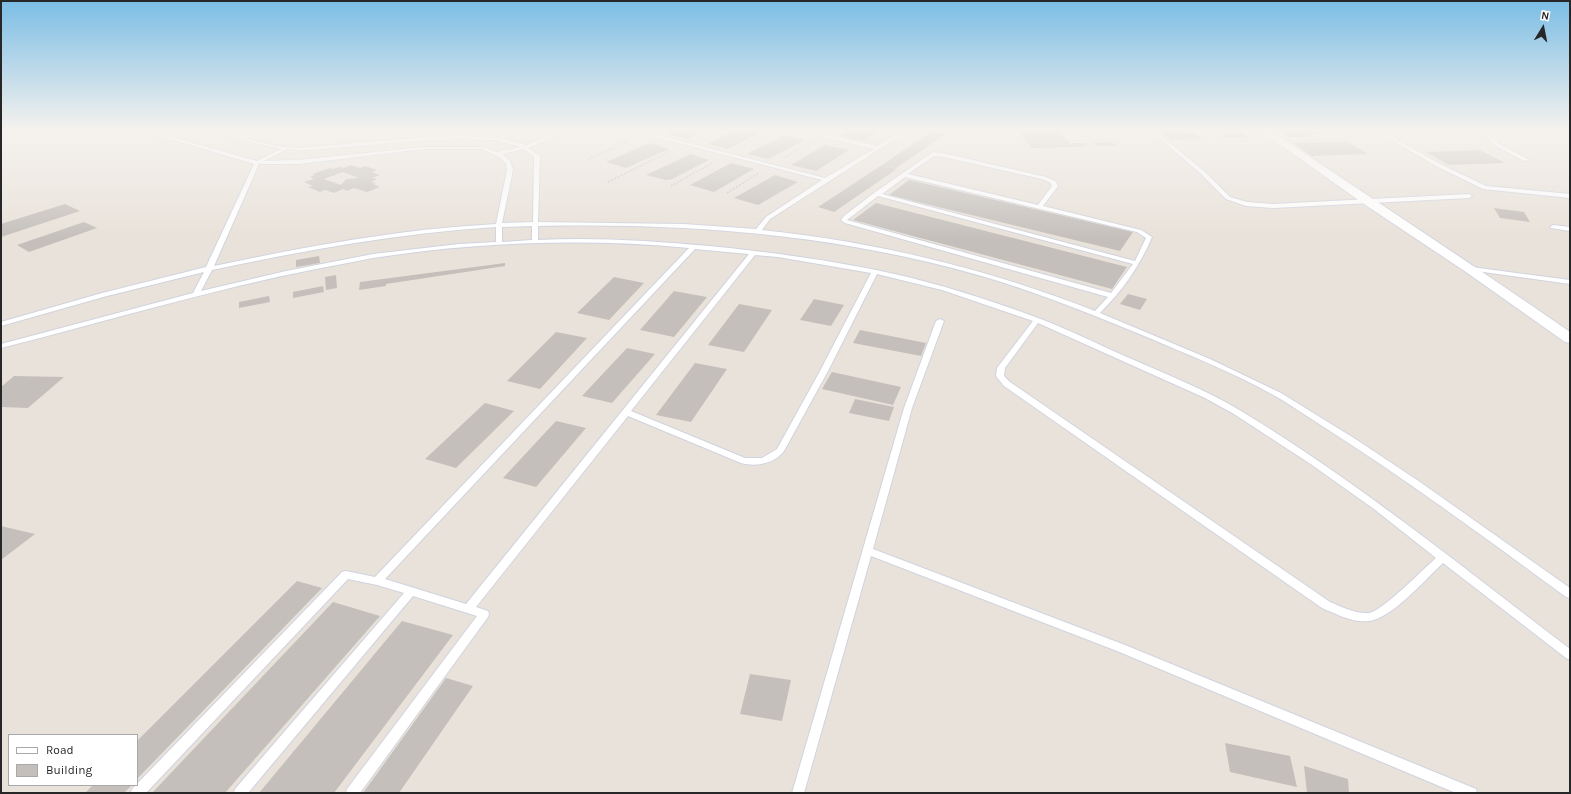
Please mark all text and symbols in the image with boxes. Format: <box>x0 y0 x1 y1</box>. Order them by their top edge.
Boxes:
north arrow <box>1523 8 1563 48</box>
text: N <box>1540 9 1550 23</box>
legend <box>8 734 138 786</box>
text: Road <box>46 743 74 757</box>
text: Building <box>46 763 92 777</box>

